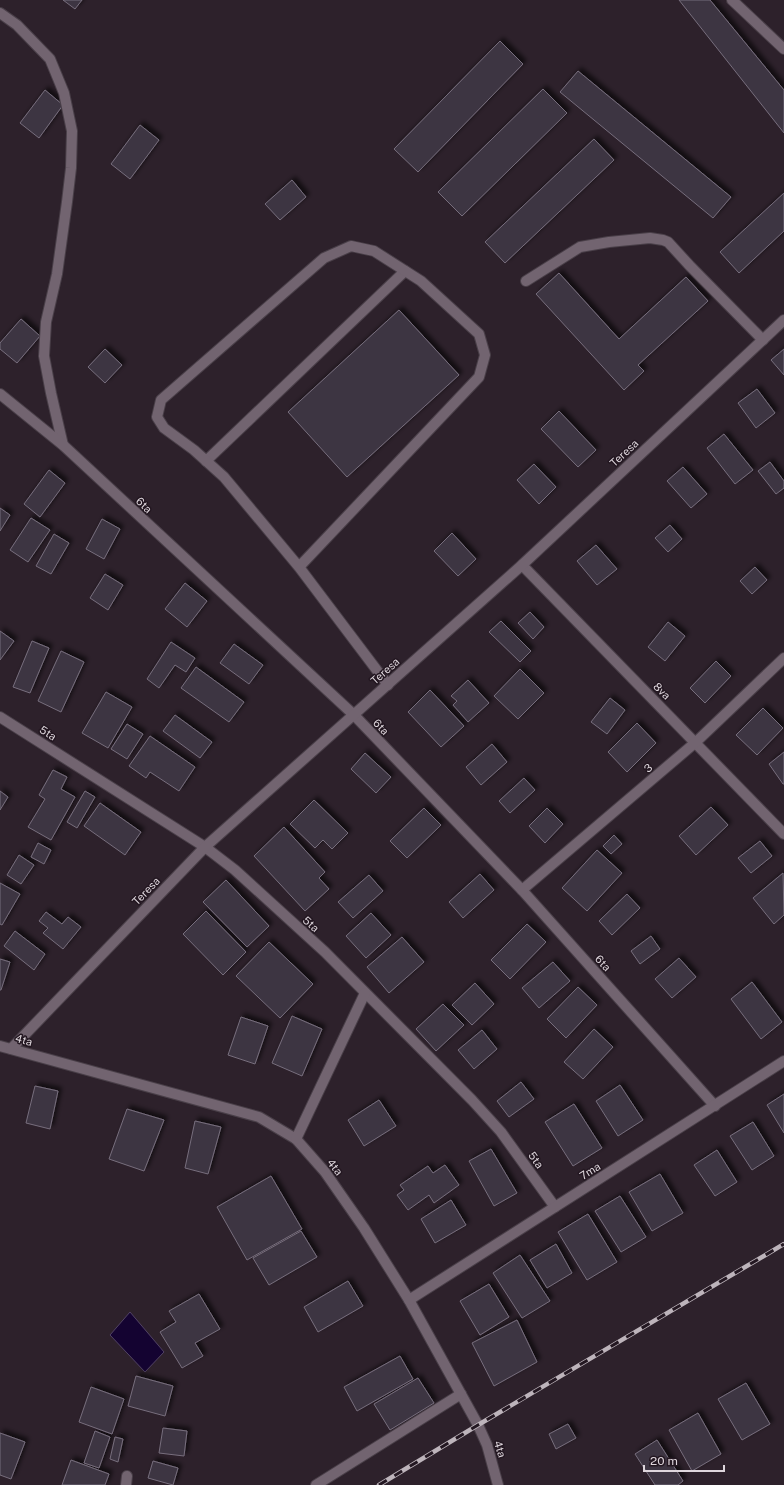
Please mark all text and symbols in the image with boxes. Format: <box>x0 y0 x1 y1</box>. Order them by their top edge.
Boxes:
street label: Teresa <box>607 437 641 469</box>
street label: 6ta <box>134 495 154 515</box>
street label: Teresa <box>368 655 402 687</box>
street label: 8va <box>651 680 673 702</box>
street label: 6ta <box>371 717 391 737</box>
street label: 5ta <box>37 723 59 743</box>
street label: 3 <box>641 761 655 775</box>
street label: Teresa <box>130 875 162 907</box>
street label: 5ta <box>301 914 321 934</box>
street label: 6ta <box>593 953 613 973</box>
street label: 4ta <box>14 1032 34 1048</box>
street label: 5ta <box>526 1149 546 1171</box>
street label: 4ta <box>325 1157 345 1177</box>
street label: 7ma <box>577 1160 603 1182</box>
street label: 4ta <box>492 1439 508 1459</box>
scale bar <box>644 1447 724 1473</box>
text: 20 m <box>650 1454 678 1468</box>

